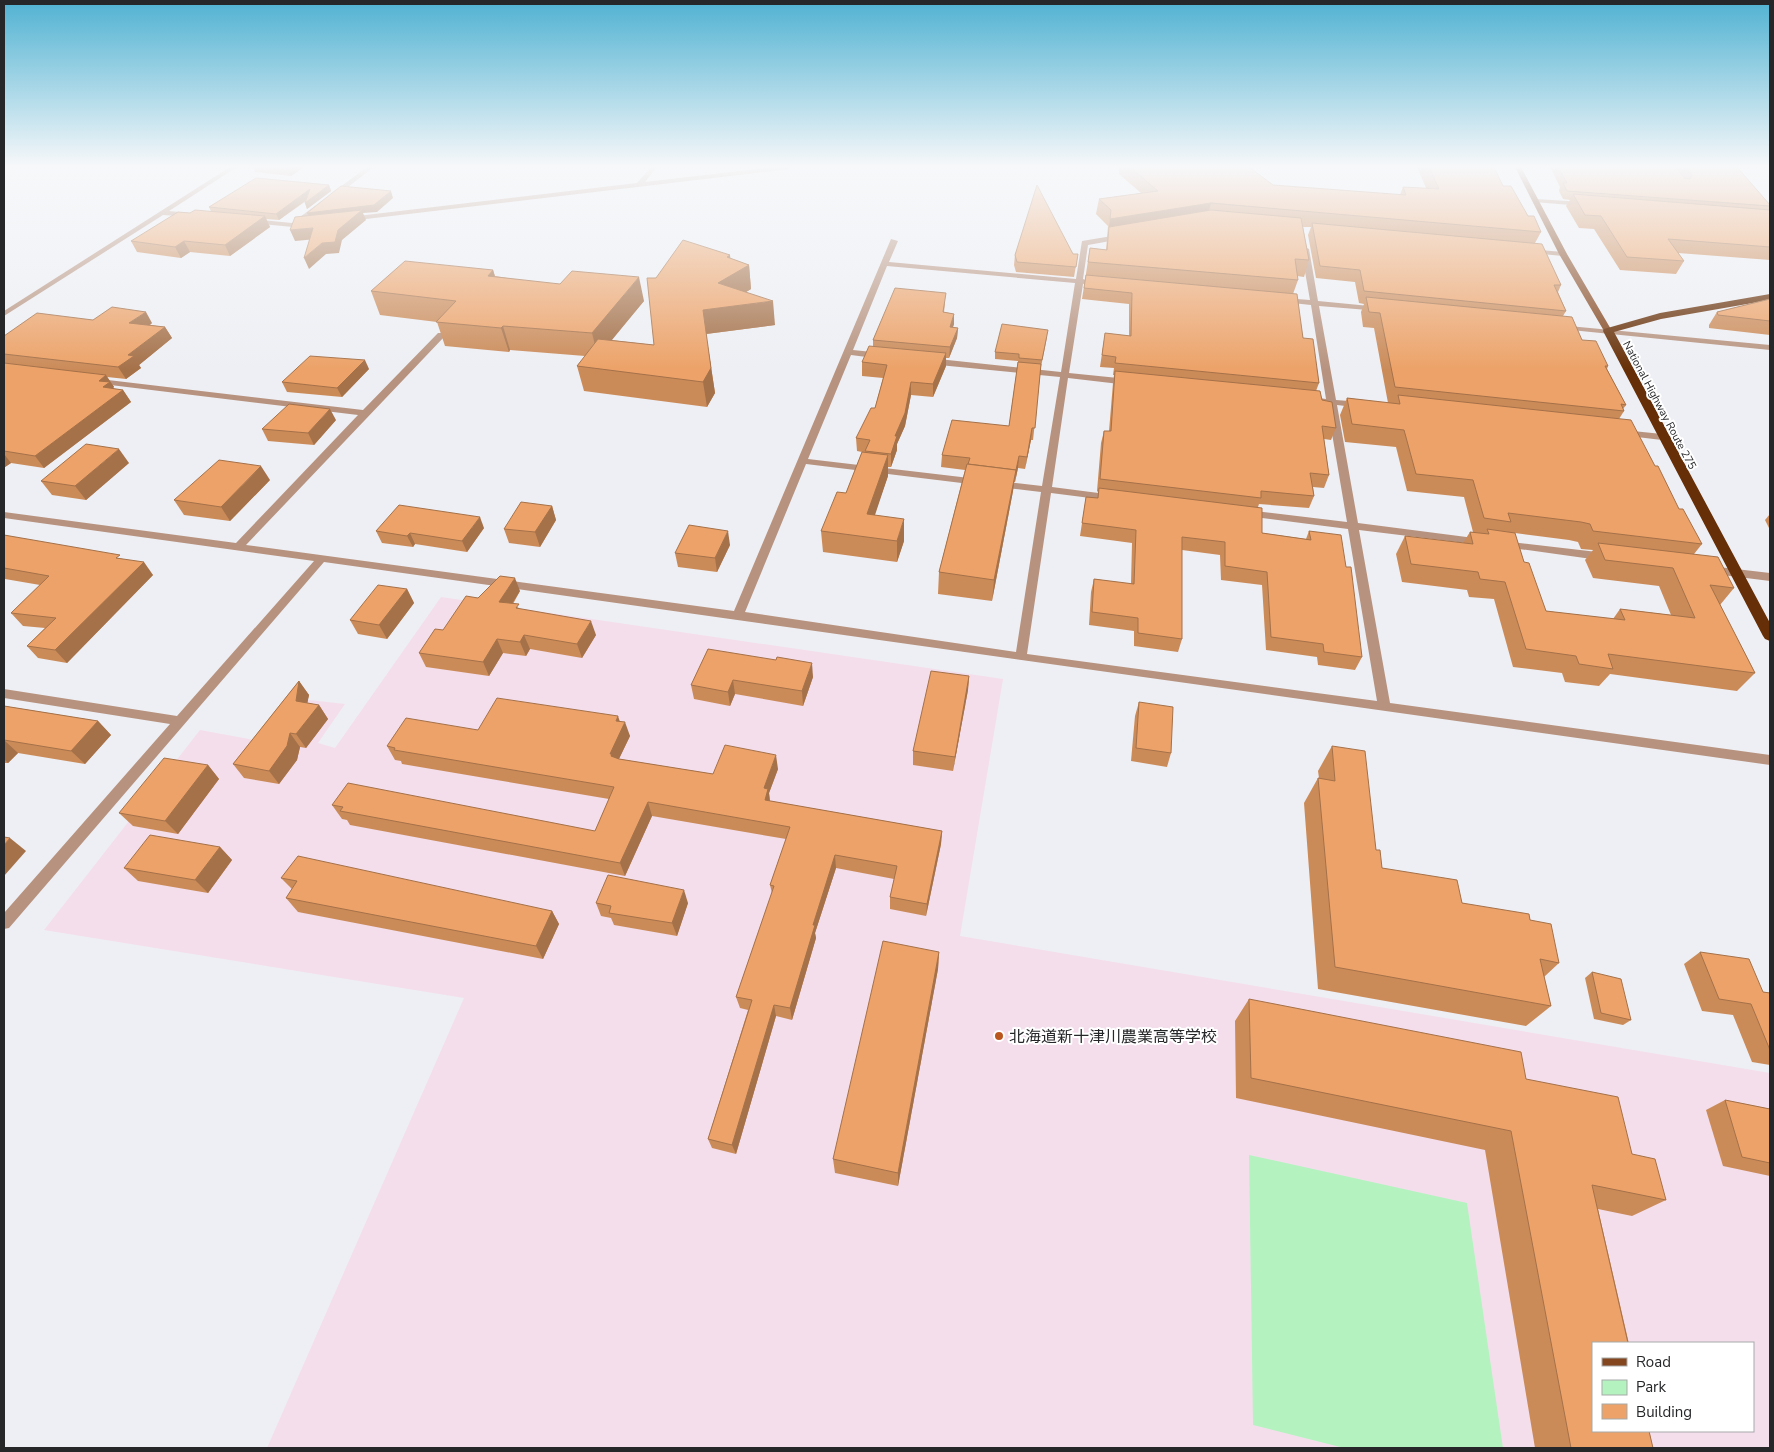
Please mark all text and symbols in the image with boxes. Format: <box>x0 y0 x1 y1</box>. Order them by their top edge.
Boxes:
street label: National Highway Route 275 <box>1619 338 1700 472</box>
place label: 北海道新十津川農業高等学校 <box>1009 1026 1217 1048</box>
marker: 北海道新十津川農業高等学校 <box>993 1030 1005 1042</box>
legend <box>1592 1342 1754 1432</box>
text: Road <box>1636 1352 1671 1372</box>
text: Park <box>1636 1377 1666 1397</box>
text: Building <box>1636 1402 1692 1422</box>

